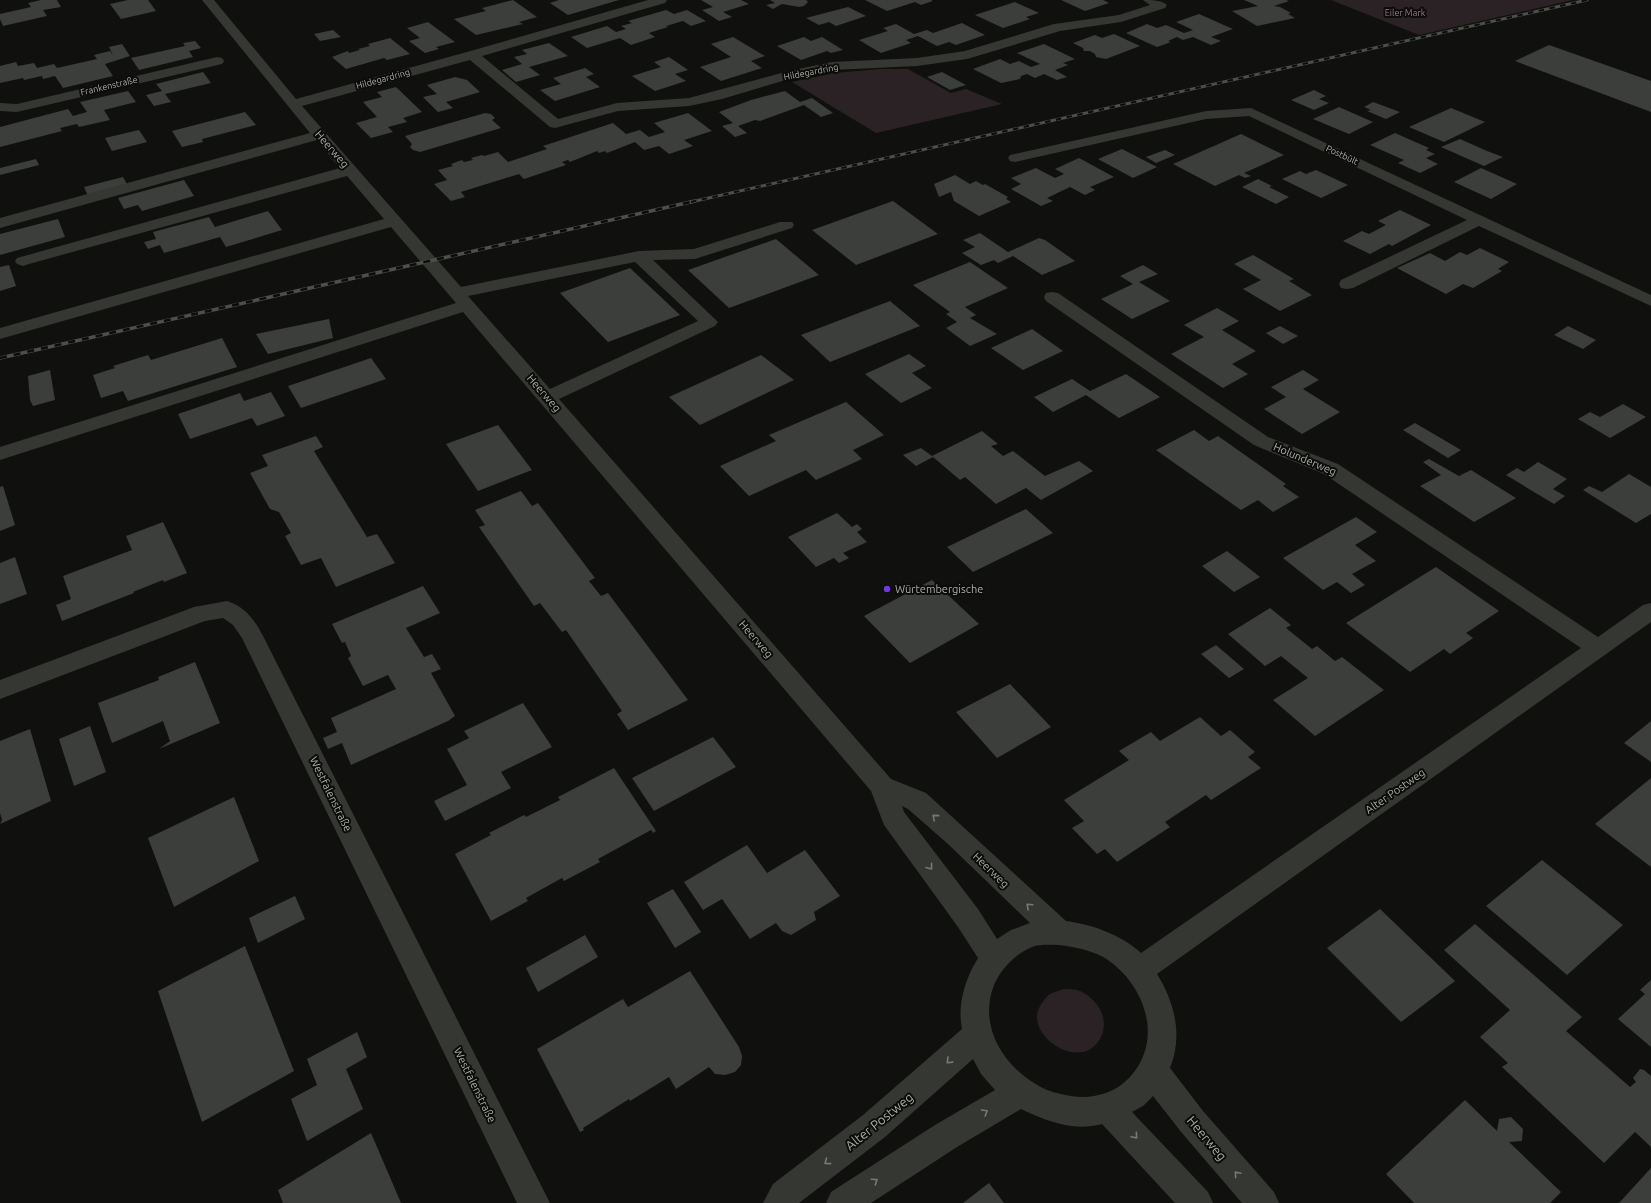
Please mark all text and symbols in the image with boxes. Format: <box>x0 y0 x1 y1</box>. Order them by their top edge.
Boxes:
park label: Eiler Mark <box>1385 8 1426 18</box>
street label: Hildegardring <box>783 62 839 82</box>
street label: Hildegardring <box>355 67 411 91</box>
street label: Frankenstraße <box>80 75 138 97</box>
street label: Heerweg <box>313 128 351 170</box>
street label: Postbült <box>1324 143 1360 167</box>
street label: Heerweg <box>525 372 563 414</box>
street label: Holunderweg <box>1272 440 1338 478</box>
place label: Würtembergische <box>895 583 983 595</box>
marker: Würtembergische <box>882 584 892 594</box>
street label: Heerweg <box>737 618 775 660</box>
street label: Westfalenstraße <box>308 755 354 833</box>
street label: Alter Postweg <box>1363 766 1427 816</box>
one-way arrow <box>932 815 940 822</box>
street label: Heerweg <box>971 850 1011 890</box>
one-way arrow <box>925 862 932 869</box>
one-way arrow <box>1026 904 1034 911</box>
street label: Westfalenstraße <box>452 1046 498 1124</box>
one-way arrow <box>946 1057 954 1064</box>
street label: Alter Postweg <box>842 1090 916 1152</box>
one-way arrow <box>981 1110 988 1117</box>
street label: Heerweg <box>1184 1113 1230 1163</box>
one-way arrow <box>1131 1131 1138 1139</box>
one-way arrow <box>825 1157 832 1164</box>
one-way arrow <box>1235 1171 1242 1178</box>
one-way arrow <box>871 1179 878 1186</box>

